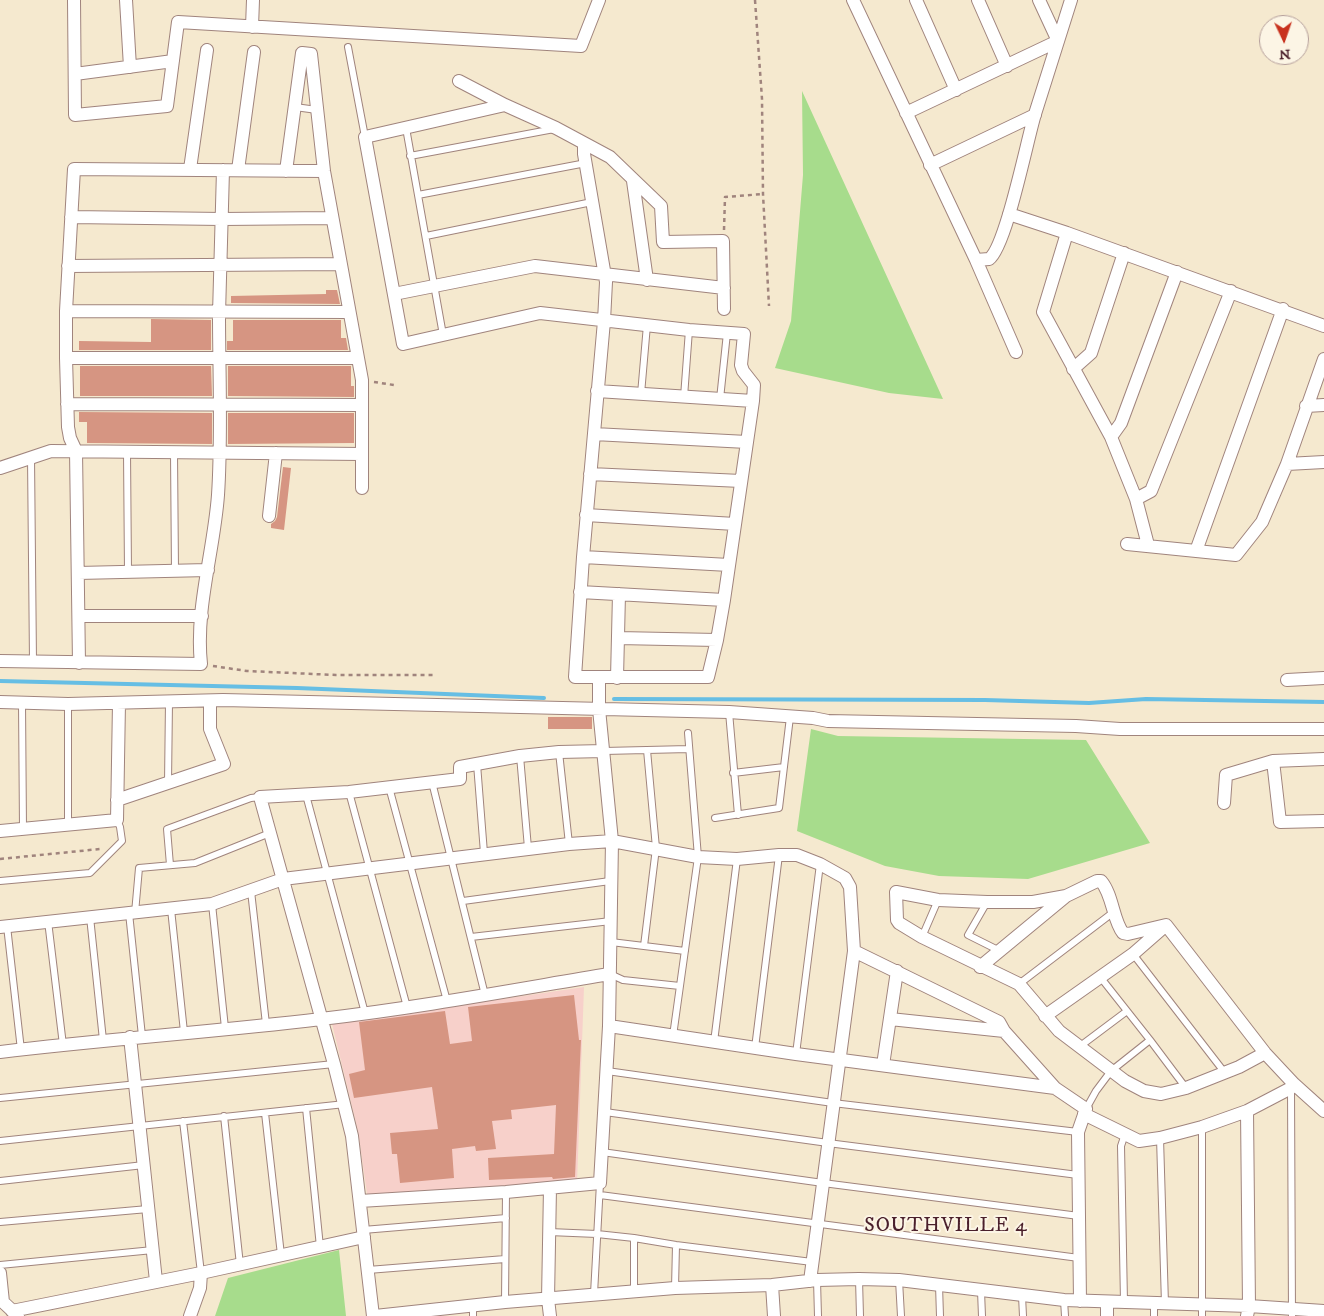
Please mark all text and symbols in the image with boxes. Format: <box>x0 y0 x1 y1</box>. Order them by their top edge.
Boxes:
north arrow <box>1259 15 1309 65</box>
text: N <box>1279 45 1291 63</box>
district label: SOUTHVILLE 4 <box>863 1215 1029 1239</box>

